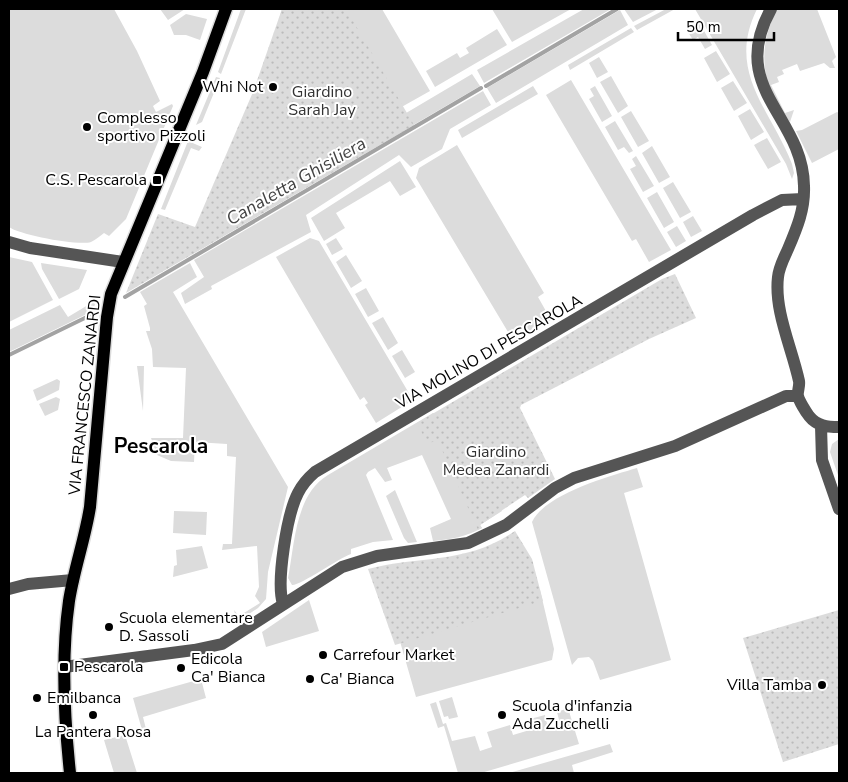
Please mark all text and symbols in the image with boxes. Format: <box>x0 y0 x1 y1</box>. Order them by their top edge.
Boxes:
scale bar <box>678 10 774 42</box>
text: 50 m <box>686 17 721 37</box>
place label: Whi Not <box>202 76 263 98</box>
marker: Whi Not <box>267 81 279 93</box>
park label: Giardino Sarah Jay <box>288 81 356 121</box>
place label: Complesso sportivo Pizzoli <box>97 107 205 147</box>
marker: Complesso sportivo Pizzoli <box>81 121 93 133</box>
water label: Canaletta Ghisiliera <box>222 131 370 231</box>
place label: C.S. Pescarola <box>45 169 147 191</box>
marker: C.S. Pescarola <box>151 174 163 186</box>
street label: VIA MOLINO DI PESCAROLA <box>391 289 587 415</box>
street label: VIA FRANCESCO ZANARDI <box>63 294 106 497</box>
district label: Pescarola <box>114 432 208 460</box>
park label: Giardino Medea Zanardi <box>443 441 549 481</box>
place label: Scuola elementare D. Sassoli <box>119 607 253 647</box>
marker: Scuola elementare D. Sassoli <box>103 621 115 633</box>
place label: Carrefour Market <box>333 644 455 666</box>
place label: Edicola Ca' Bianca <box>191 648 266 688</box>
marker: Carrefour Market <box>317 649 329 661</box>
place label: Pescarola <box>74 656 144 678</box>
marker: Pescarola <box>58 661 70 673</box>
marker: Edicola Ca' Bianca <box>175 662 187 674</box>
place label: Ca' Bianca <box>320 668 395 690</box>
marker: Ca' Bianca <box>304 673 316 685</box>
place label: Villa Tamba <box>726 674 812 696</box>
marker: Villa Tamba <box>816 679 828 691</box>
place label: Emilbanca <box>47 687 121 709</box>
marker: Emilbanca <box>31 692 43 704</box>
place label: Scuola d'infanzia Ada Zucchelli <box>512 695 633 735</box>
marker: La Pantera Rosa <box>87 709 99 721</box>
marker: Scuola d'infanzia Ada Zucchelli <box>496 709 508 721</box>
place label: La Pantera Rosa <box>35 721 151 743</box>

